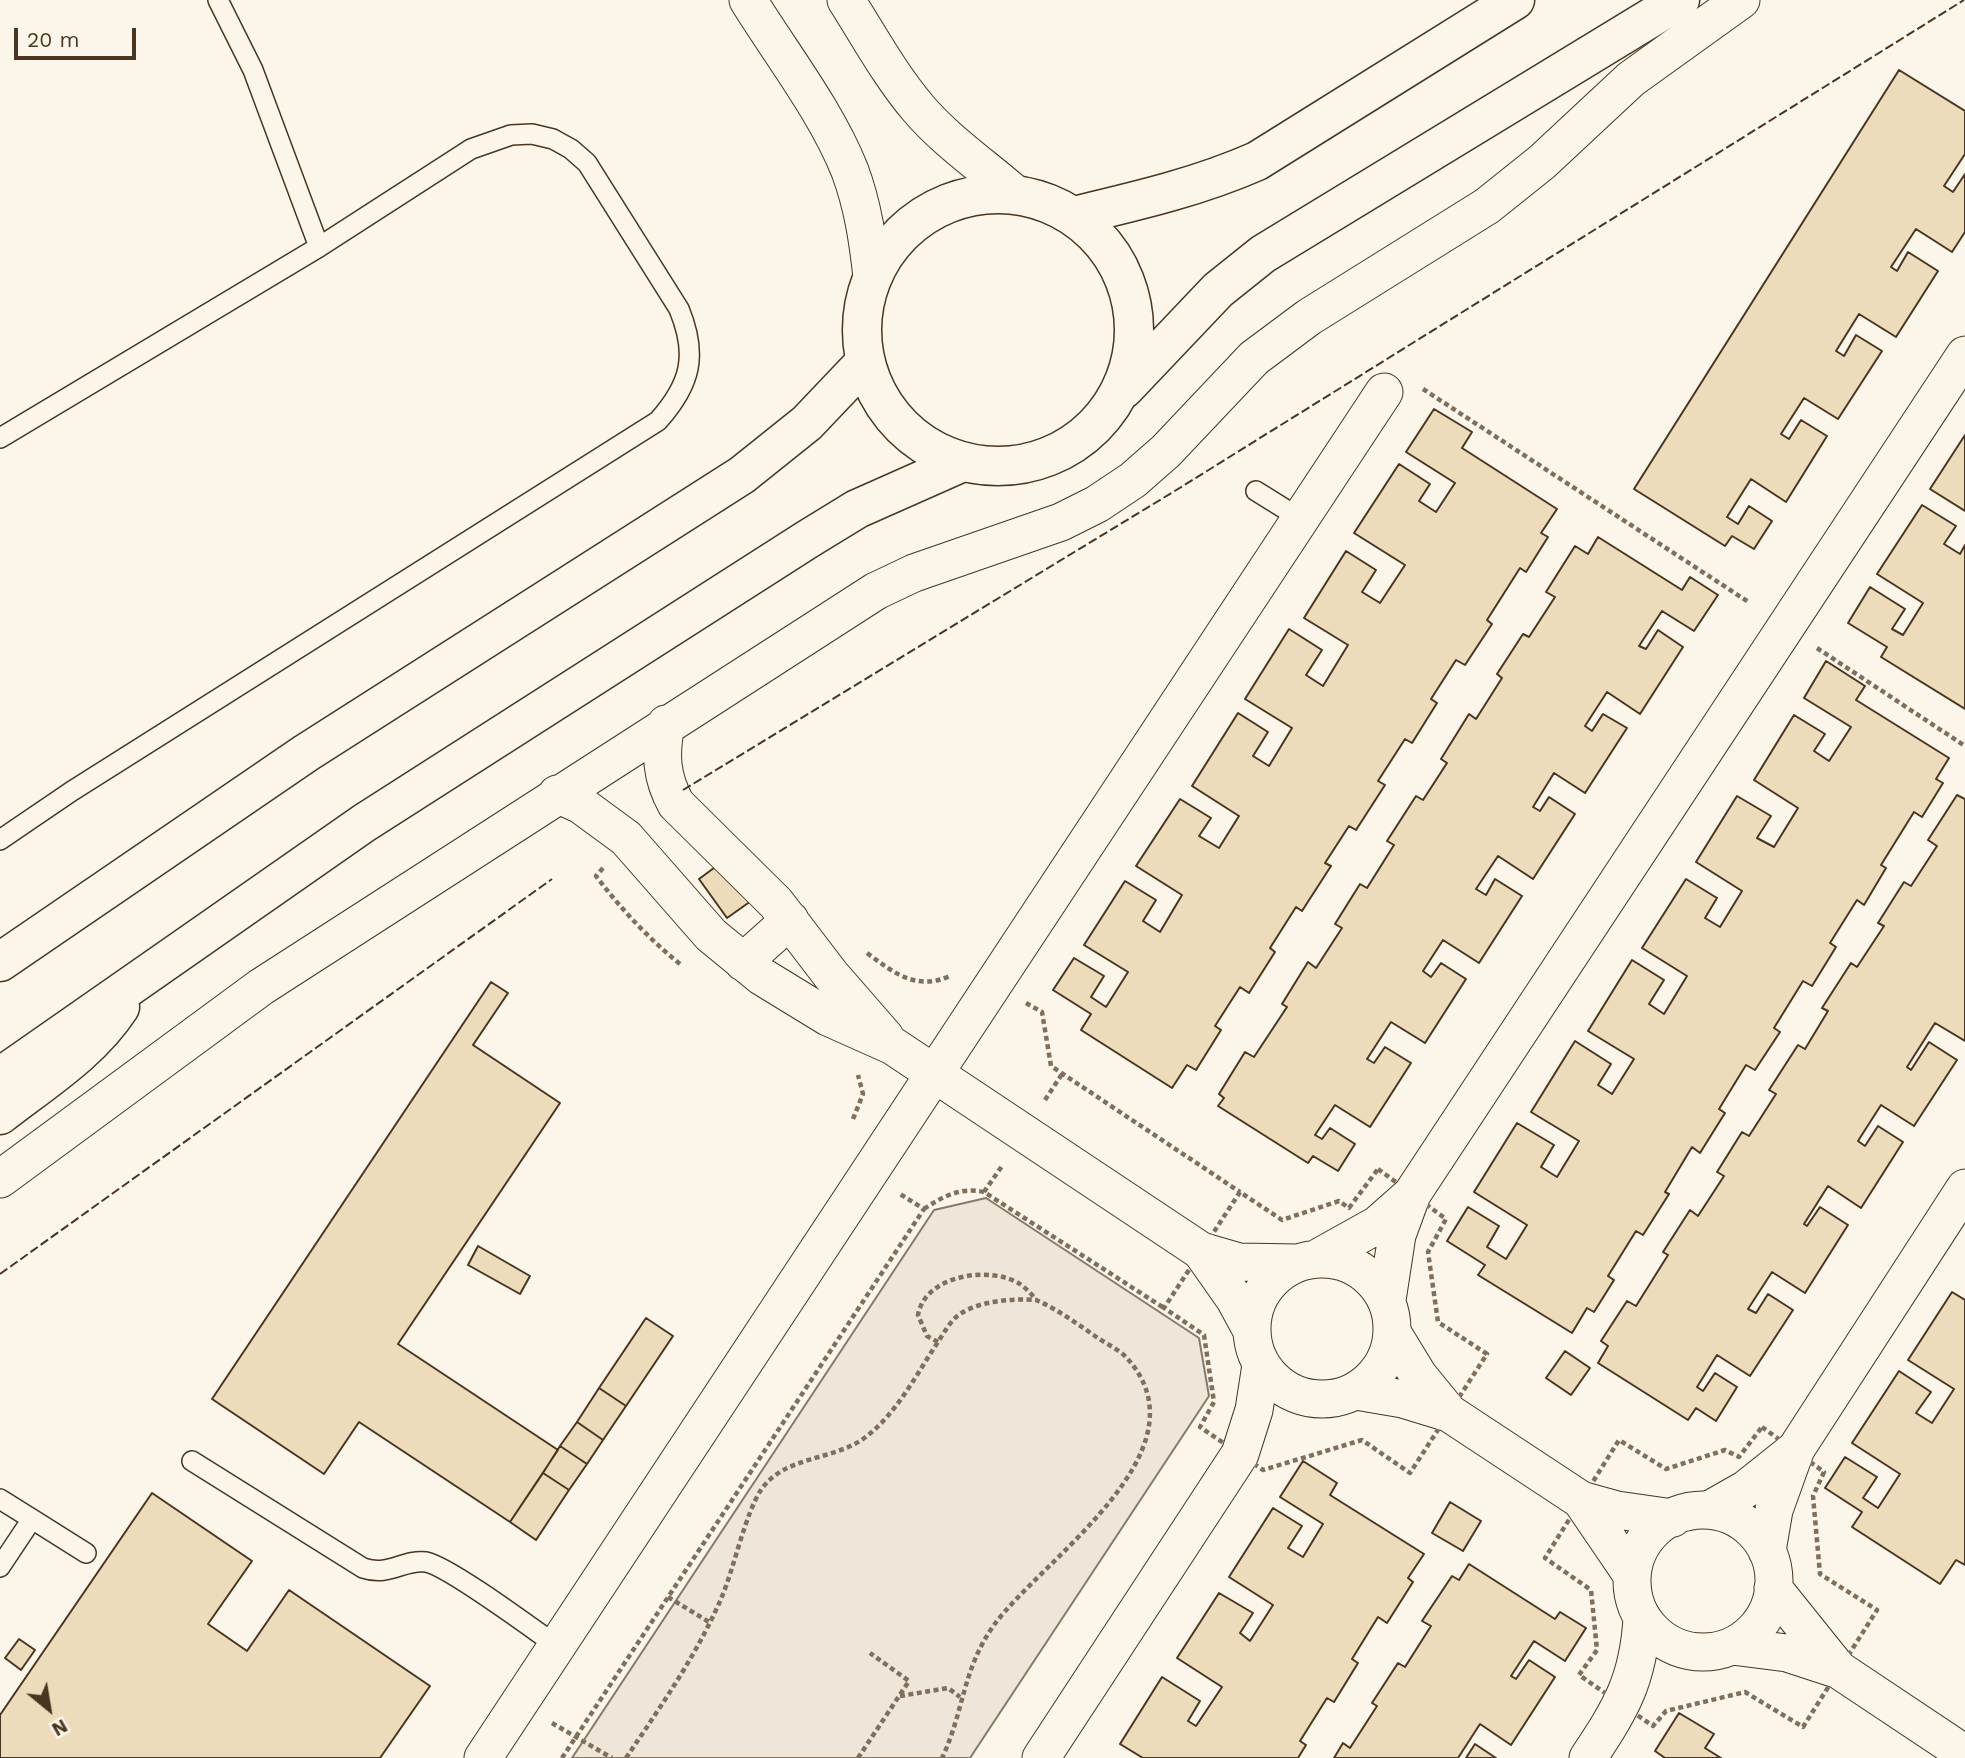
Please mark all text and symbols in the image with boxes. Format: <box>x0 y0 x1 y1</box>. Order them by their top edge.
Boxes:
scale bar <box>18 14 140 58</box>
text: 20 m <box>27 27 79 52</box>
north arrow <box>14 1674 84 1744</box>
text: N <box>48 1714 72 1741</box>

